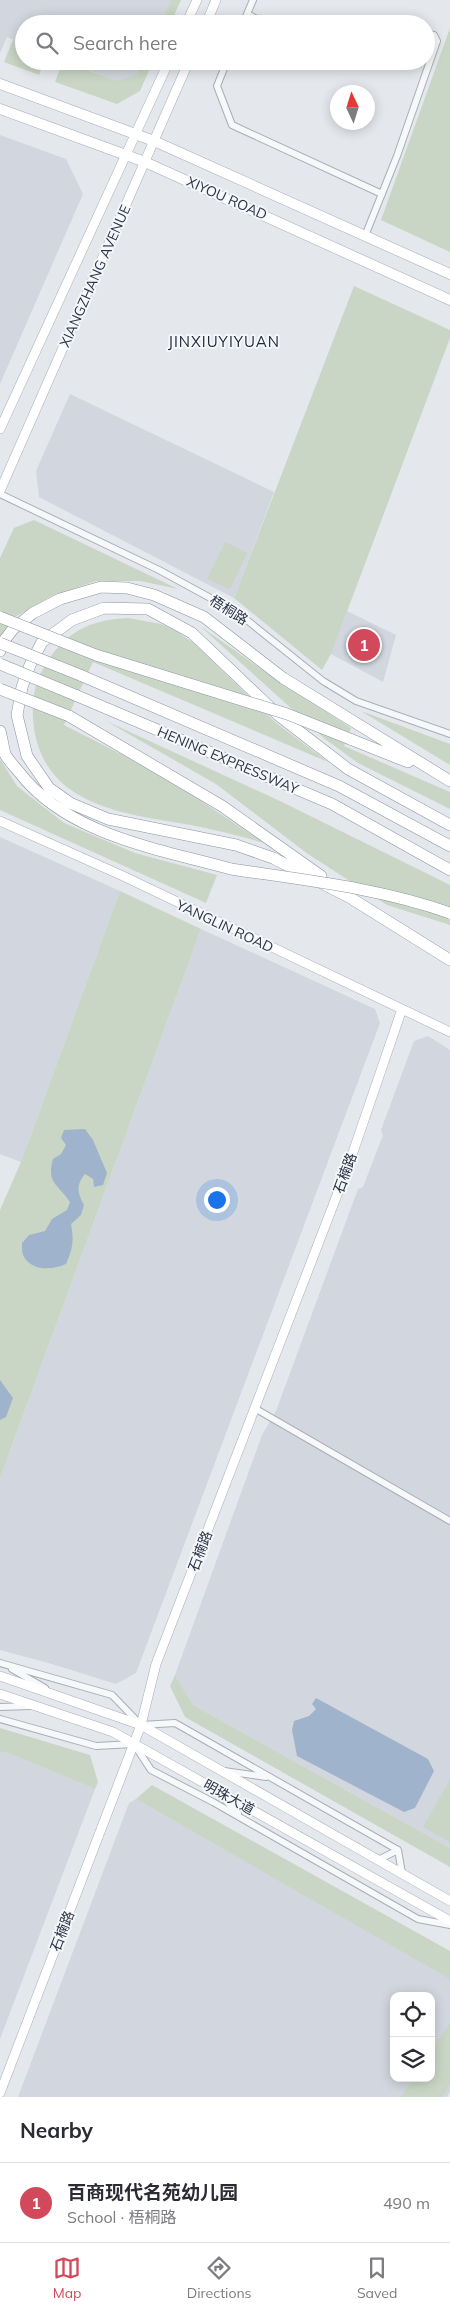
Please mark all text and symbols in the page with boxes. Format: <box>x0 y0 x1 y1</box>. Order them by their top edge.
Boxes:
search box <box>15 15 435 70</box>
icon: search <box>33 29 61 57</box>
text: Search here <box>73 31 177 55</box>
north arrow <box>330 85 375 130</box>
street label: XIYOU ROAD <box>184 172 270 224</box>
street label: XIANGZHANG AVENUE <box>55 202 135 350</box>
district label: JINXIUYIYUAN <box>168 332 280 351</box>
street label: 梧桐路 <box>206 591 252 629</box>
pin: 1 <box>348 626 380 664</box>
street label: HENING EXPRESSWAY <box>155 722 302 798</box>
street label: YANGLIN ROAD <box>173 895 276 956</box>
street label: 石楠路 <box>329 1150 361 1196</box>
your location <box>204 1187 230 1213</box>
street label: 石楠路 <box>184 1528 216 1574</box>
street label: 明珠大道 <box>200 1776 258 1818</box>
street label: 石楠路 <box>46 1908 78 1954</box>
map controls <box>390 1992 435 2082</box>
button: locate <box>390 1992 435 2037</box>
button: layers <box>390 2037 435 2082</box>
text: Nearby <box>20 2117 93 2143</box>
text: 百商现代名苑幼儿园 <box>67 2180 238 2204</box>
text: 1 <box>31 2193 41 2213</box>
text: 490 m <box>383 2193 430 2213</box>
text: School · 梧桐路 <box>67 2207 176 2227</box>
tab: Map <box>53 2254 81 2302</box>
tab: Directions <box>187 2254 252 2302</box>
tab: Saved <box>357 2254 397 2302</box>

